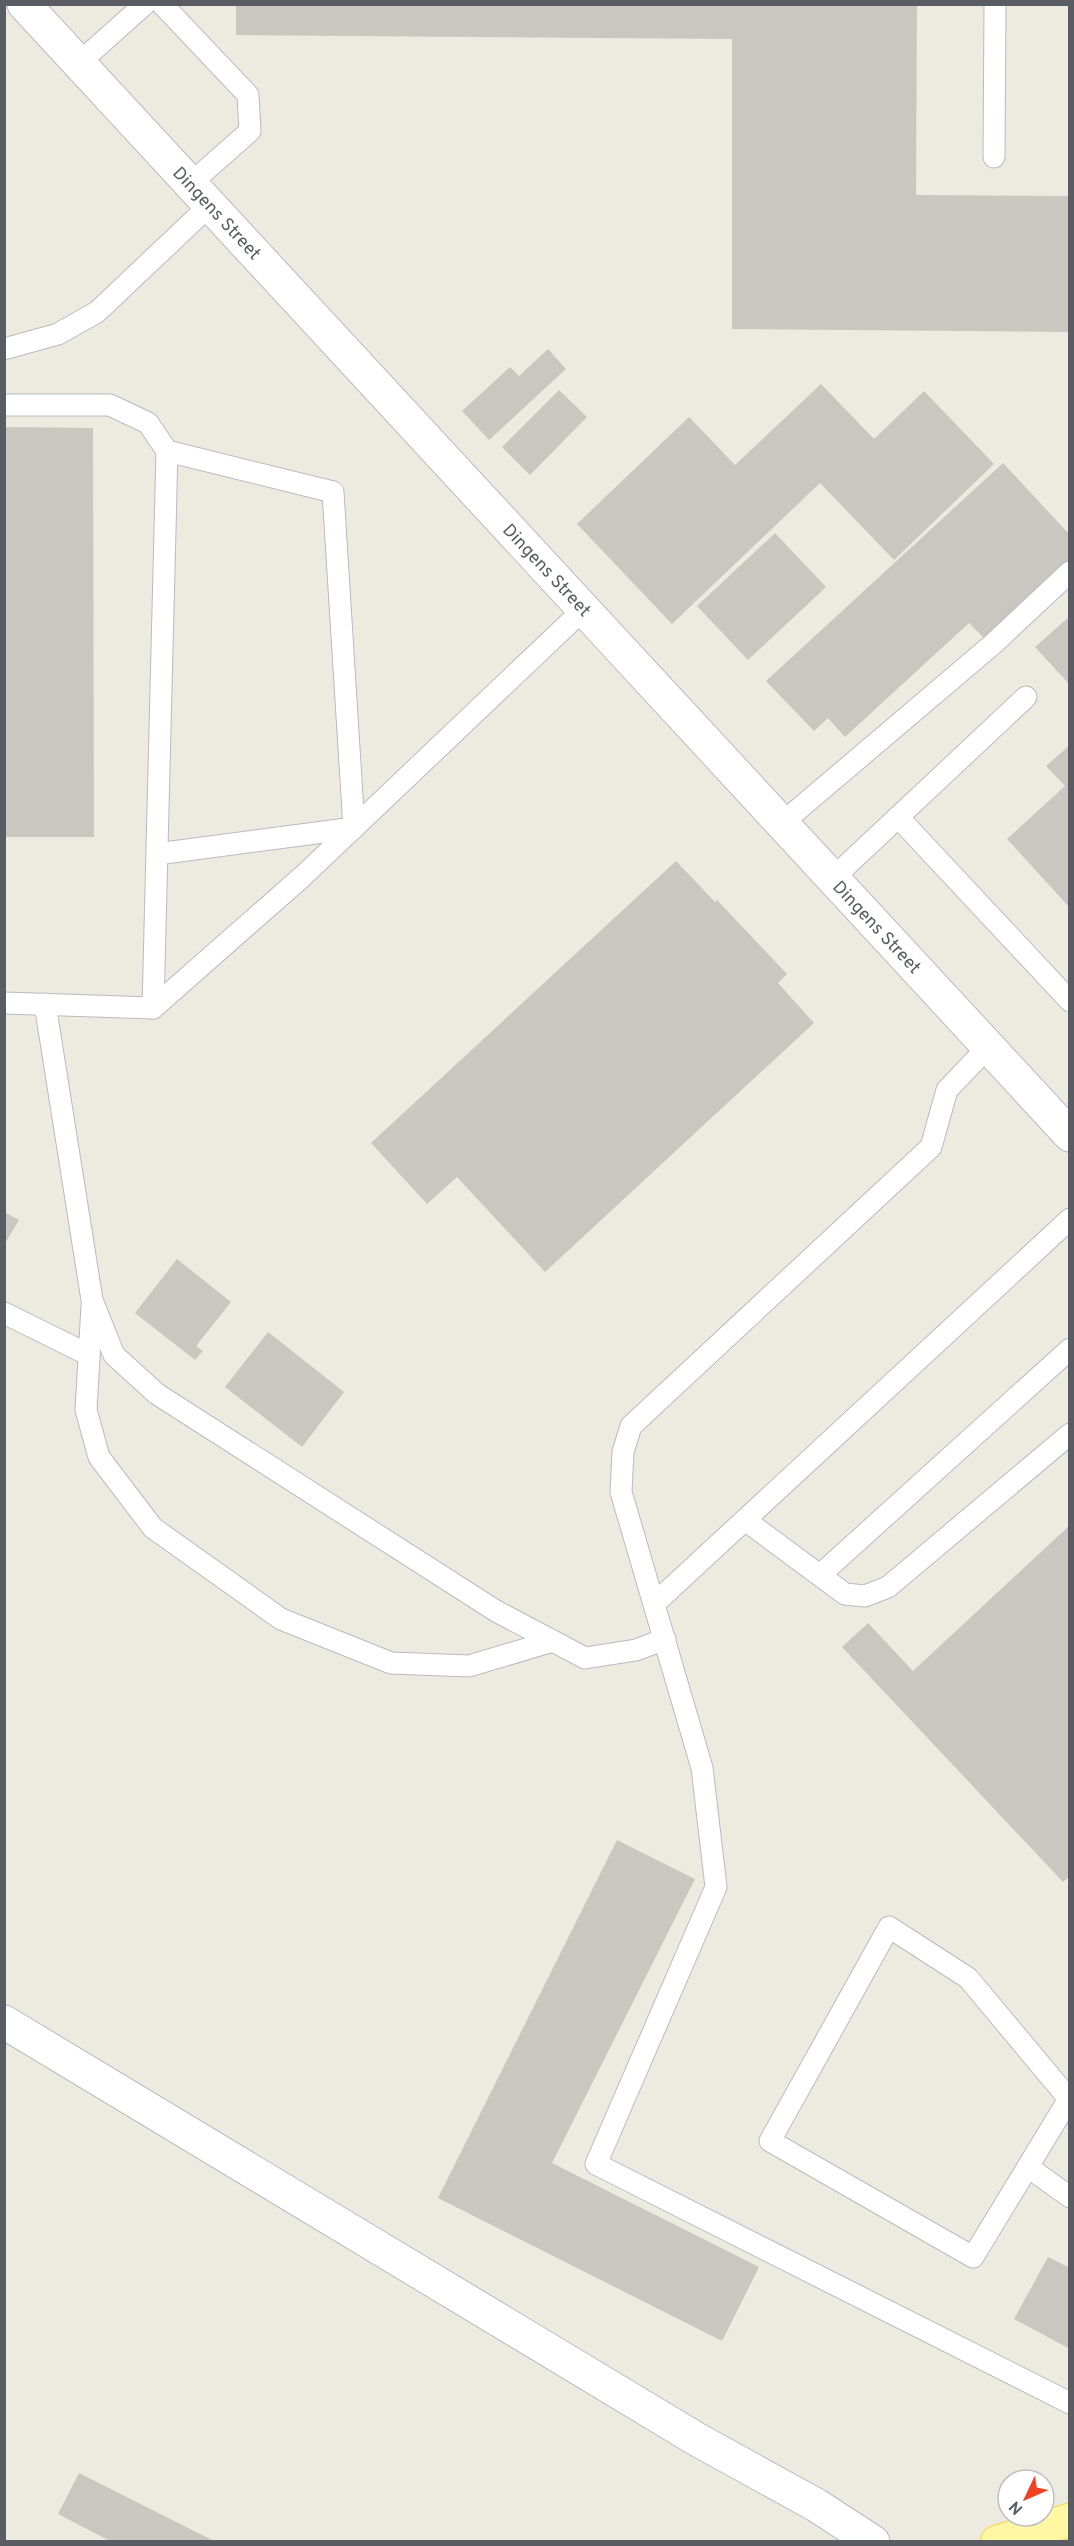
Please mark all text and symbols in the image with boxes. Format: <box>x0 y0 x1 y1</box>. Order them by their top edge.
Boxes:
street label: Dingens Street <box>167 162 265 266</box>
street label: Dingens Street <box>497 519 595 623</box>
street label: Dingens Street <box>827 876 925 980</box>
north arrow <box>996 2468 1056 2528</box>
text: N <box>1005 2496 1028 2518</box>

